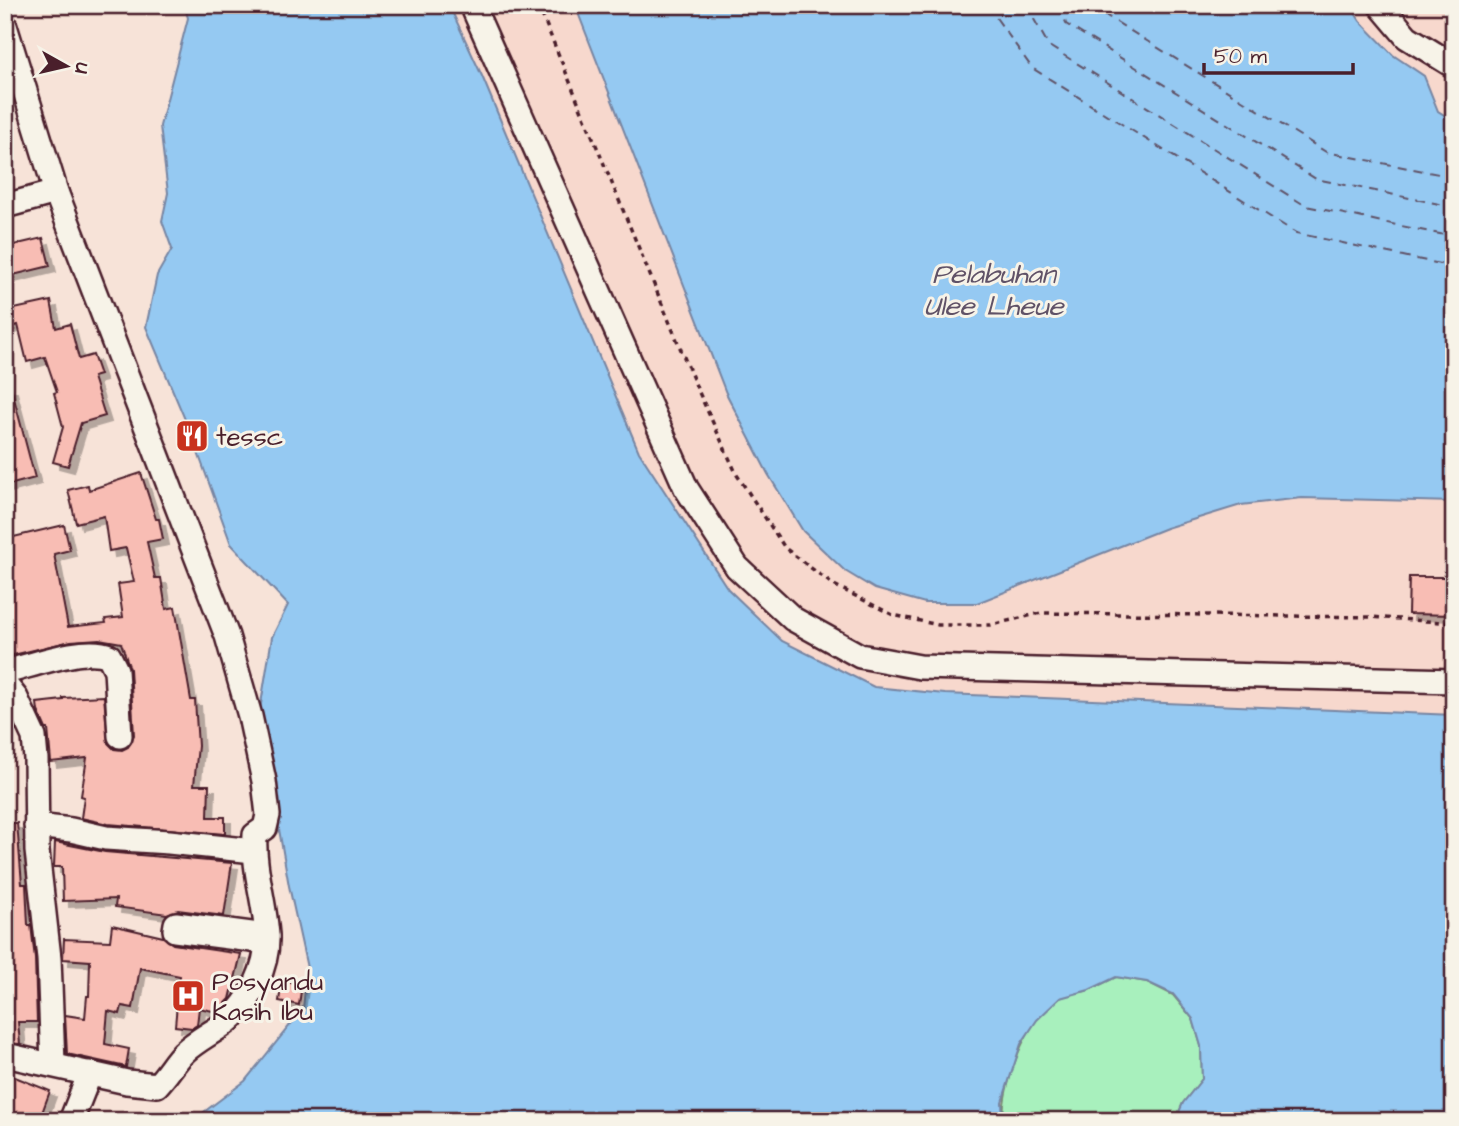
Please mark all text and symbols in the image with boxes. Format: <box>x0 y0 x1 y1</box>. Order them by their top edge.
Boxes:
north arrow <box>32 32 102 102</box>
scale bar <box>1204 32 1352 76</box>
text: 50 m <box>1214 42 1268 71</box>
text: U <box>67 61 95 76</box>
water label: Pelabuhan Ulee Lheue <box>924 255 1066 326</box>
restaurant icon: tessc <box>173 417 211 455</box>
place label: tessc <box>216 419 283 455</box>
place label: Posyandu Kasih Ibu <box>212 964 323 1030</box>
hospital icon: Posyandu Kasih Ibu <box>169 977 207 1015</box>

